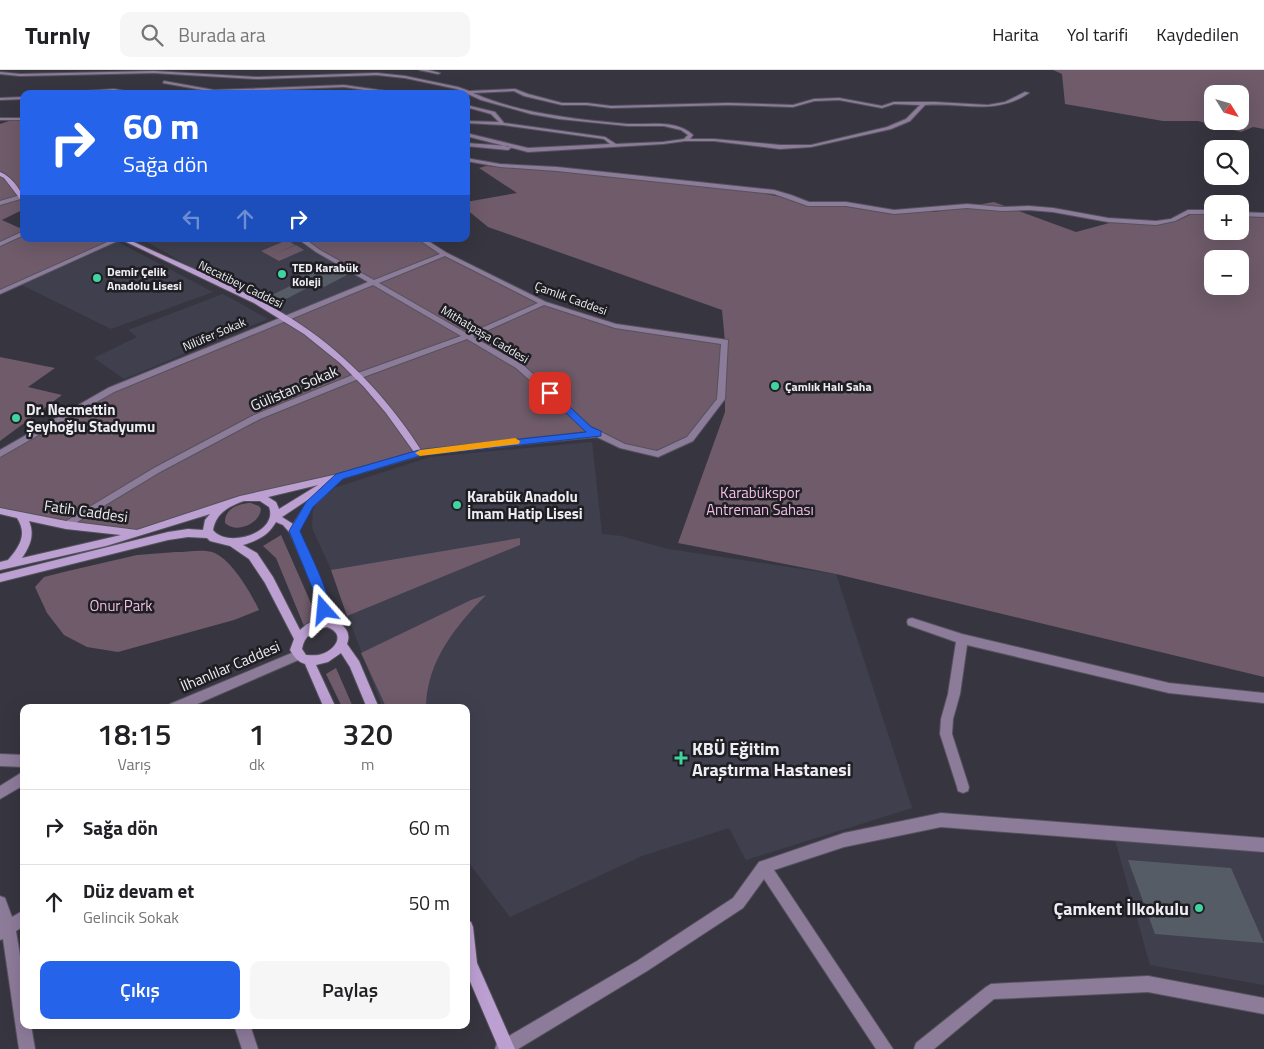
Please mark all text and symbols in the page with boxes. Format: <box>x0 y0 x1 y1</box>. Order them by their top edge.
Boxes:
search box <box>120 12 470 57</box>
text: Turnly <box>25 17 90 53</box>
text: Burada ara <box>178 20 266 49</box>
icon: search <box>138 21 166 49</box>
text: Harita <box>992 21 1039 48</box>
text: Yol tarifi <box>1067 21 1128 48</box>
text: Kaydedilen <box>1156 21 1239 48</box>
north arrow <box>1204 85 1249 130</box>
map controls <box>1204 85 1249 295</box>
text: 60 m <box>123 99 199 153</box>
icon: right <box>40 110 105 175</box>
button: search <box>1204 140 1249 185</box>
text: Sağa dön <box>123 147 208 181</box>
button: + <box>1204 195 1249 240</box>
icon: left <box>178 205 206 233</box>
icon: ahead <box>231 205 259 233</box>
icon: right <box>284 205 312 233</box>
button: − <box>1204 250 1249 295</box>
street label: Necatibey Caddesi <box>195 255 287 313</box>
place label: TED Karabük Koleji <box>292 258 359 291</box>
place label: Demir Çelik Anadolu Lisesi <box>107 262 182 295</box>
marker: TED Karabük Koleji <box>276 268 288 280</box>
marker: Demir Çelik Anadolu Lisesi <box>91 272 103 284</box>
street label: Çamlık Caddesi <box>532 276 610 320</box>
street label: Mithatpaşa Caddesi <box>437 300 533 368</box>
street label: Nilüfer Sokak <box>179 312 249 356</box>
street label: Gülistan Sokak <box>247 359 341 417</box>
pin <box>529 372 571 414</box>
place label: Çamlık Halı Saha <box>785 377 872 396</box>
icon: arrive <box>536 379 564 407</box>
marker: Çamlık Halı Saha <box>769 380 781 392</box>
place label: Dr. Necmettin Şeyhoğlu Stadyumu <box>26 398 155 438</box>
marker: Dr. Necmettin Şeyhoğlu Stadyumu <box>10 412 22 424</box>
park label: Karabükspor Antreman Sahası <box>706 481 814 521</box>
place label: Karabük Anadolu İmam Hatip Lisesi <box>467 485 583 525</box>
street label: Fatih Caddesi <box>43 494 129 528</box>
marker: Karabük Anadolu İmam Hatip Lisesi <box>451 499 463 511</box>
position arrow <box>297 583 349 635</box>
park label: Onur Park <box>89 594 153 617</box>
street label: İlhanlılar Caddesi <box>177 635 283 697</box>
text: 18:15 <box>97 711 171 757</box>
text: 1 <box>249 711 265 757</box>
text: 320 <box>342 711 393 757</box>
place label: KBÜ Eğitim Araştırma Hastanesi <box>692 735 851 783</box>
marker: KBÜ Eğitim Araştırma Hastanesi <box>674 751 688 765</box>
text: Varış <box>118 752 151 776</box>
text: dk <box>249 752 265 776</box>
text: m <box>361 752 374 776</box>
icon: right <box>40 813 68 841</box>
text: Sağa dön <box>83 813 158 842</box>
text: 60 m <box>409 813 450 842</box>
text: Düz devam et <box>83 876 194 905</box>
icon: ahead <box>40 888 68 916</box>
text: 50 m <box>409 888 450 917</box>
place label: Çamkent İlkokulu <box>1053 895 1189 922</box>
marker: Çamkent İlkokulu <box>1193 902 1205 914</box>
text: Gelincik Sokak <box>83 905 179 929</box>
button: Çıkış <box>40 961 240 1019</box>
button: Paylaş <box>250 961 450 1019</box>

